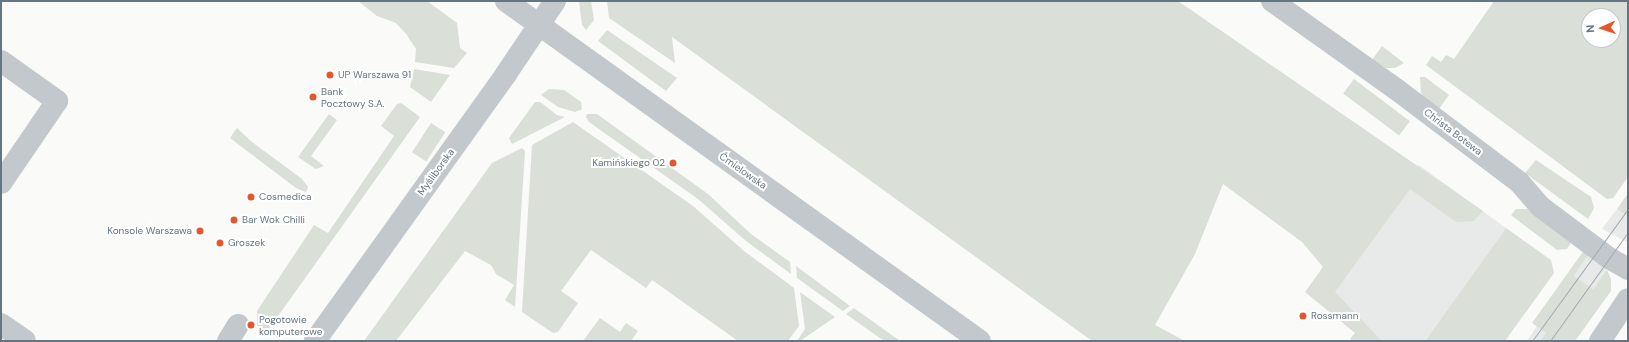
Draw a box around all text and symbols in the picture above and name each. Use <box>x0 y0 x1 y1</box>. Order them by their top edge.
north arrow <box>1581 8 1621 48</box>
text: N <box>1583 24 1597 33</box>
place label: UP Warszawa 91 <box>338 69 411 81</box>
marker: UP Warszawa 91 <box>325 70 335 80</box>
place label: Bank Pocztowy S.A. <box>321 85 385 108</box>
marker: Bank Pocztowy S.A. <box>308 92 318 102</box>
street label: Christa Botewa <box>1422 106 1484 158</box>
street label: Myśliborska <box>415 146 457 198</box>
street label: Ćmielowska <box>717 150 769 192</box>
place label: Kamińskiego 02 <box>592 157 665 169</box>
marker: Kamińskiego 02 <box>668 158 678 168</box>
place label: Cosmedica <box>259 191 312 203</box>
marker: Cosmedica <box>246 192 256 202</box>
place label: Bar Wok Chilli <box>242 214 305 226</box>
marker: Bar Wok Chilli <box>229 215 239 225</box>
place label: Konsole Warszawa <box>107 225 192 237</box>
marker: Konsole Warszawa <box>195 226 205 236</box>
place label: Groszek <box>228 237 265 249</box>
marker: Groszek <box>215 238 225 248</box>
place label: Rossmann <box>1311 310 1358 322</box>
marker: Rossmann <box>1298 311 1308 321</box>
place label: Pogotowie komputerowe <box>259 313 322 336</box>
marker: Pogotowie komputerowe <box>246 320 256 330</box>

